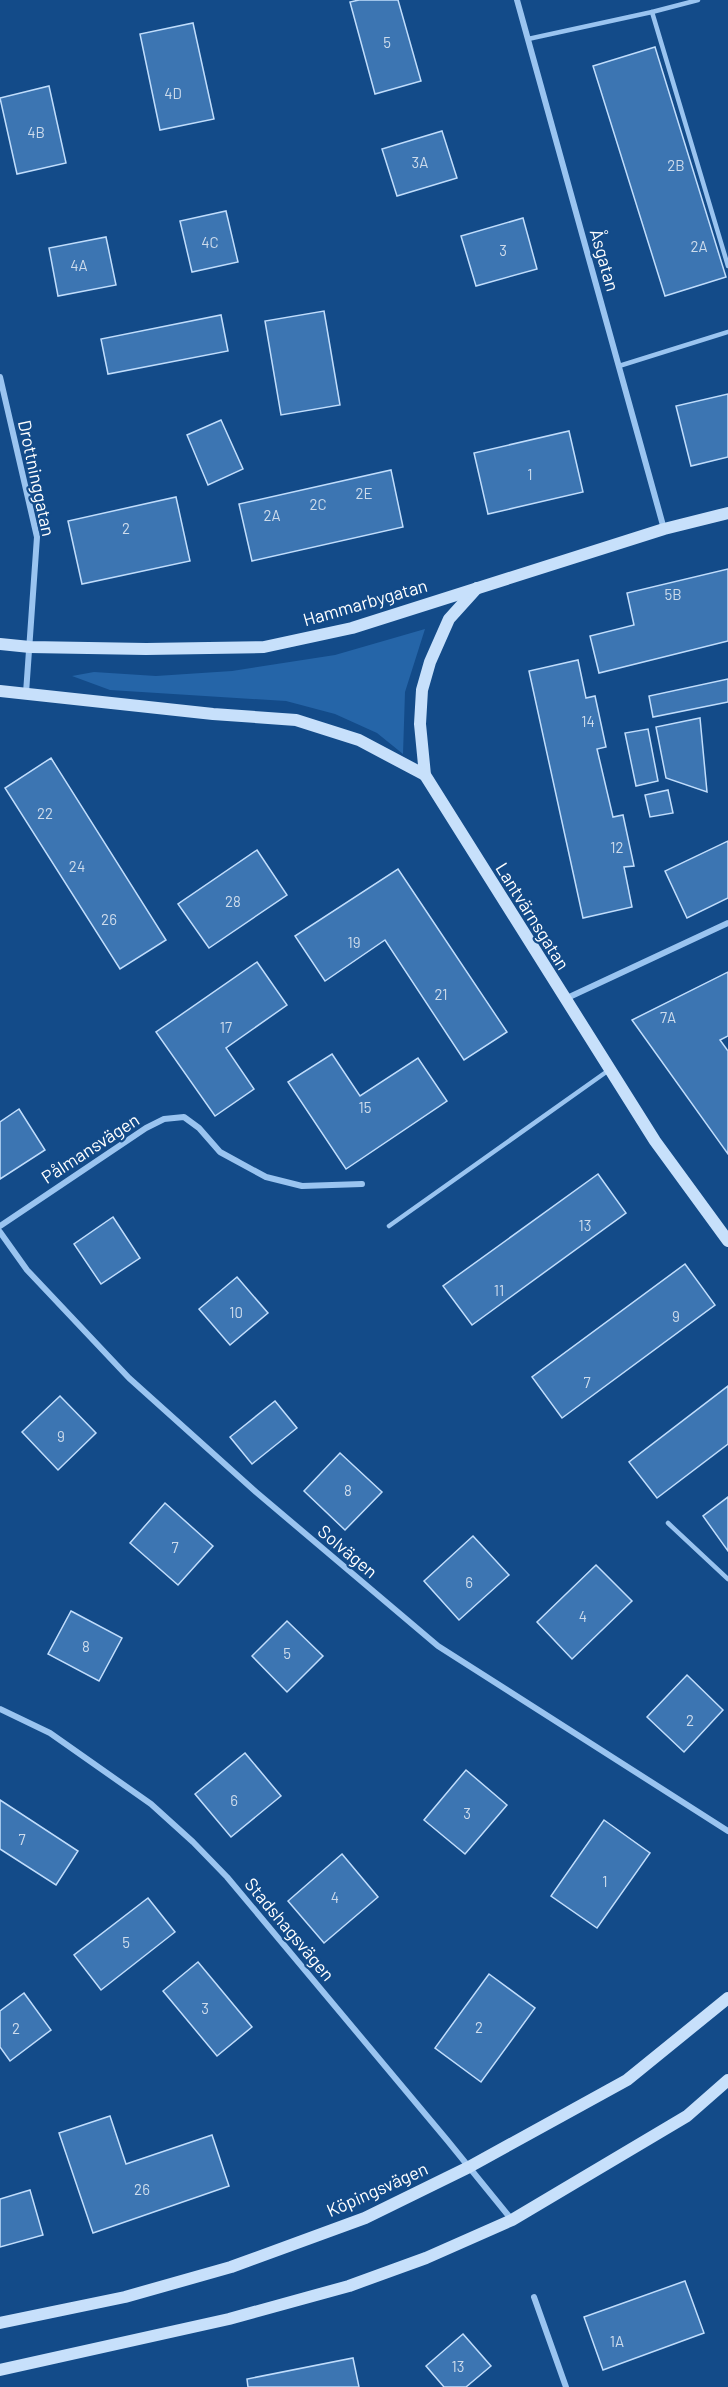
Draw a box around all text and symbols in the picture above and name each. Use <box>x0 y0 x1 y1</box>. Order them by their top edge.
house number: 5 <box>383 33 391 51</box>
house number: 4D <box>164 84 182 102</box>
house number: 4B <box>27 123 45 141</box>
house number: 3A <box>412 153 428 171</box>
house number: 2B <box>667 156 685 174</box>
street label: Åsgatan <box>586 226 624 294</box>
house number: 4C <box>201 233 219 251</box>
house number: 2A <box>690 237 708 255</box>
house number: 3 <box>499 241 507 259</box>
house number: 4A <box>70 256 88 274</box>
street label: Drottninggatan <box>14 418 60 538</box>
house number: 1 <box>527 465 533 483</box>
house number: 2E <box>355 484 373 502</box>
house number: 2C <box>309 495 327 513</box>
house number: 2A <box>263 506 281 524</box>
house number: 2 <box>122 519 130 537</box>
street label: Hammarbygatan <box>300 574 430 630</box>
house number: 5B <box>664 585 682 603</box>
house number: 14 <box>581 712 595 730</box>
house number: 22 <box>37 804 53 822</box>
house number: 12 <box>610 838 624 856</box>
house number: 24 <box>69 857 85 875</box>
street label: Lantvärnsgatan <box>491 858 575 974</box>
house number: 28 <box>225 892 241 910</box>
house number: 26 <box>101 910 117 928</box>
house number: 19 <box>347 933 361 951</box>
house number: 21 <box>434 985 448 1003</box>
house number: 7A <box>660 1008 676 1026</box>
house number: 17 <box>220 1018 232 1036</box>
house number: 15 <box>359 1098 371 1116</box>
street label: Pålmansvägen <box>37 1108 143 1188</box>
house number: 13 <box>579 1216 591 1234</box>
house number: 11 <box>494 1281 504 1299</box>
house number: 10 <box>229 1303 243 1321</box>
house number: 9 <box>672 1307 680 1325</box>
house number: 7 <box>583 1373 591 1391</box>
house number: 9 <box>57 1427 65 1445</box>
house number: 8 <box>344 1481 352 1499</box>
street label: Solvägen <box>314 1520 382 1582</box>
house number: 7 <box>171 1538 179 1556</box>
house number: 6 <box>465 1573 473 1591</box>
house number: 4 <box>579 1607 587 1625</box>
house number: 8 <box>82 1637 90 1655</box>
house number: 5 <box>283 1644 291 1662</box>
house number: 2 <box>686 1711 694 1729</box>
house number: 6 <box>230 1791 238 1809</box>
house number: 3 <box>463 1804 471 1822</box>
house number: 7 <box>18 1830 26 1848</box>
house number: 1 <box>602 1872 608 1890</box>
street label: Stadshagsvägen <box>241 1873 339 1985</box>
house number: 4 <box>331 1888 339 1906</box>
house number: 5 <box>122 1933 130 1951</box>
house number: 3 <box>201 1999 209 2017</box>
house number: 2 <box>475 2018 483 2036</box>
house number: 2 <box>12 2019 20 2037</box>
street label: Köpingsvägen <box>323 2157 431 2221</box>
house number: 26 <box>134 2180 150 2198</box>
house number: 1A <box>610 2332 624 2350</box>
house number: 13 <box>452 2357 464 2375</box>

